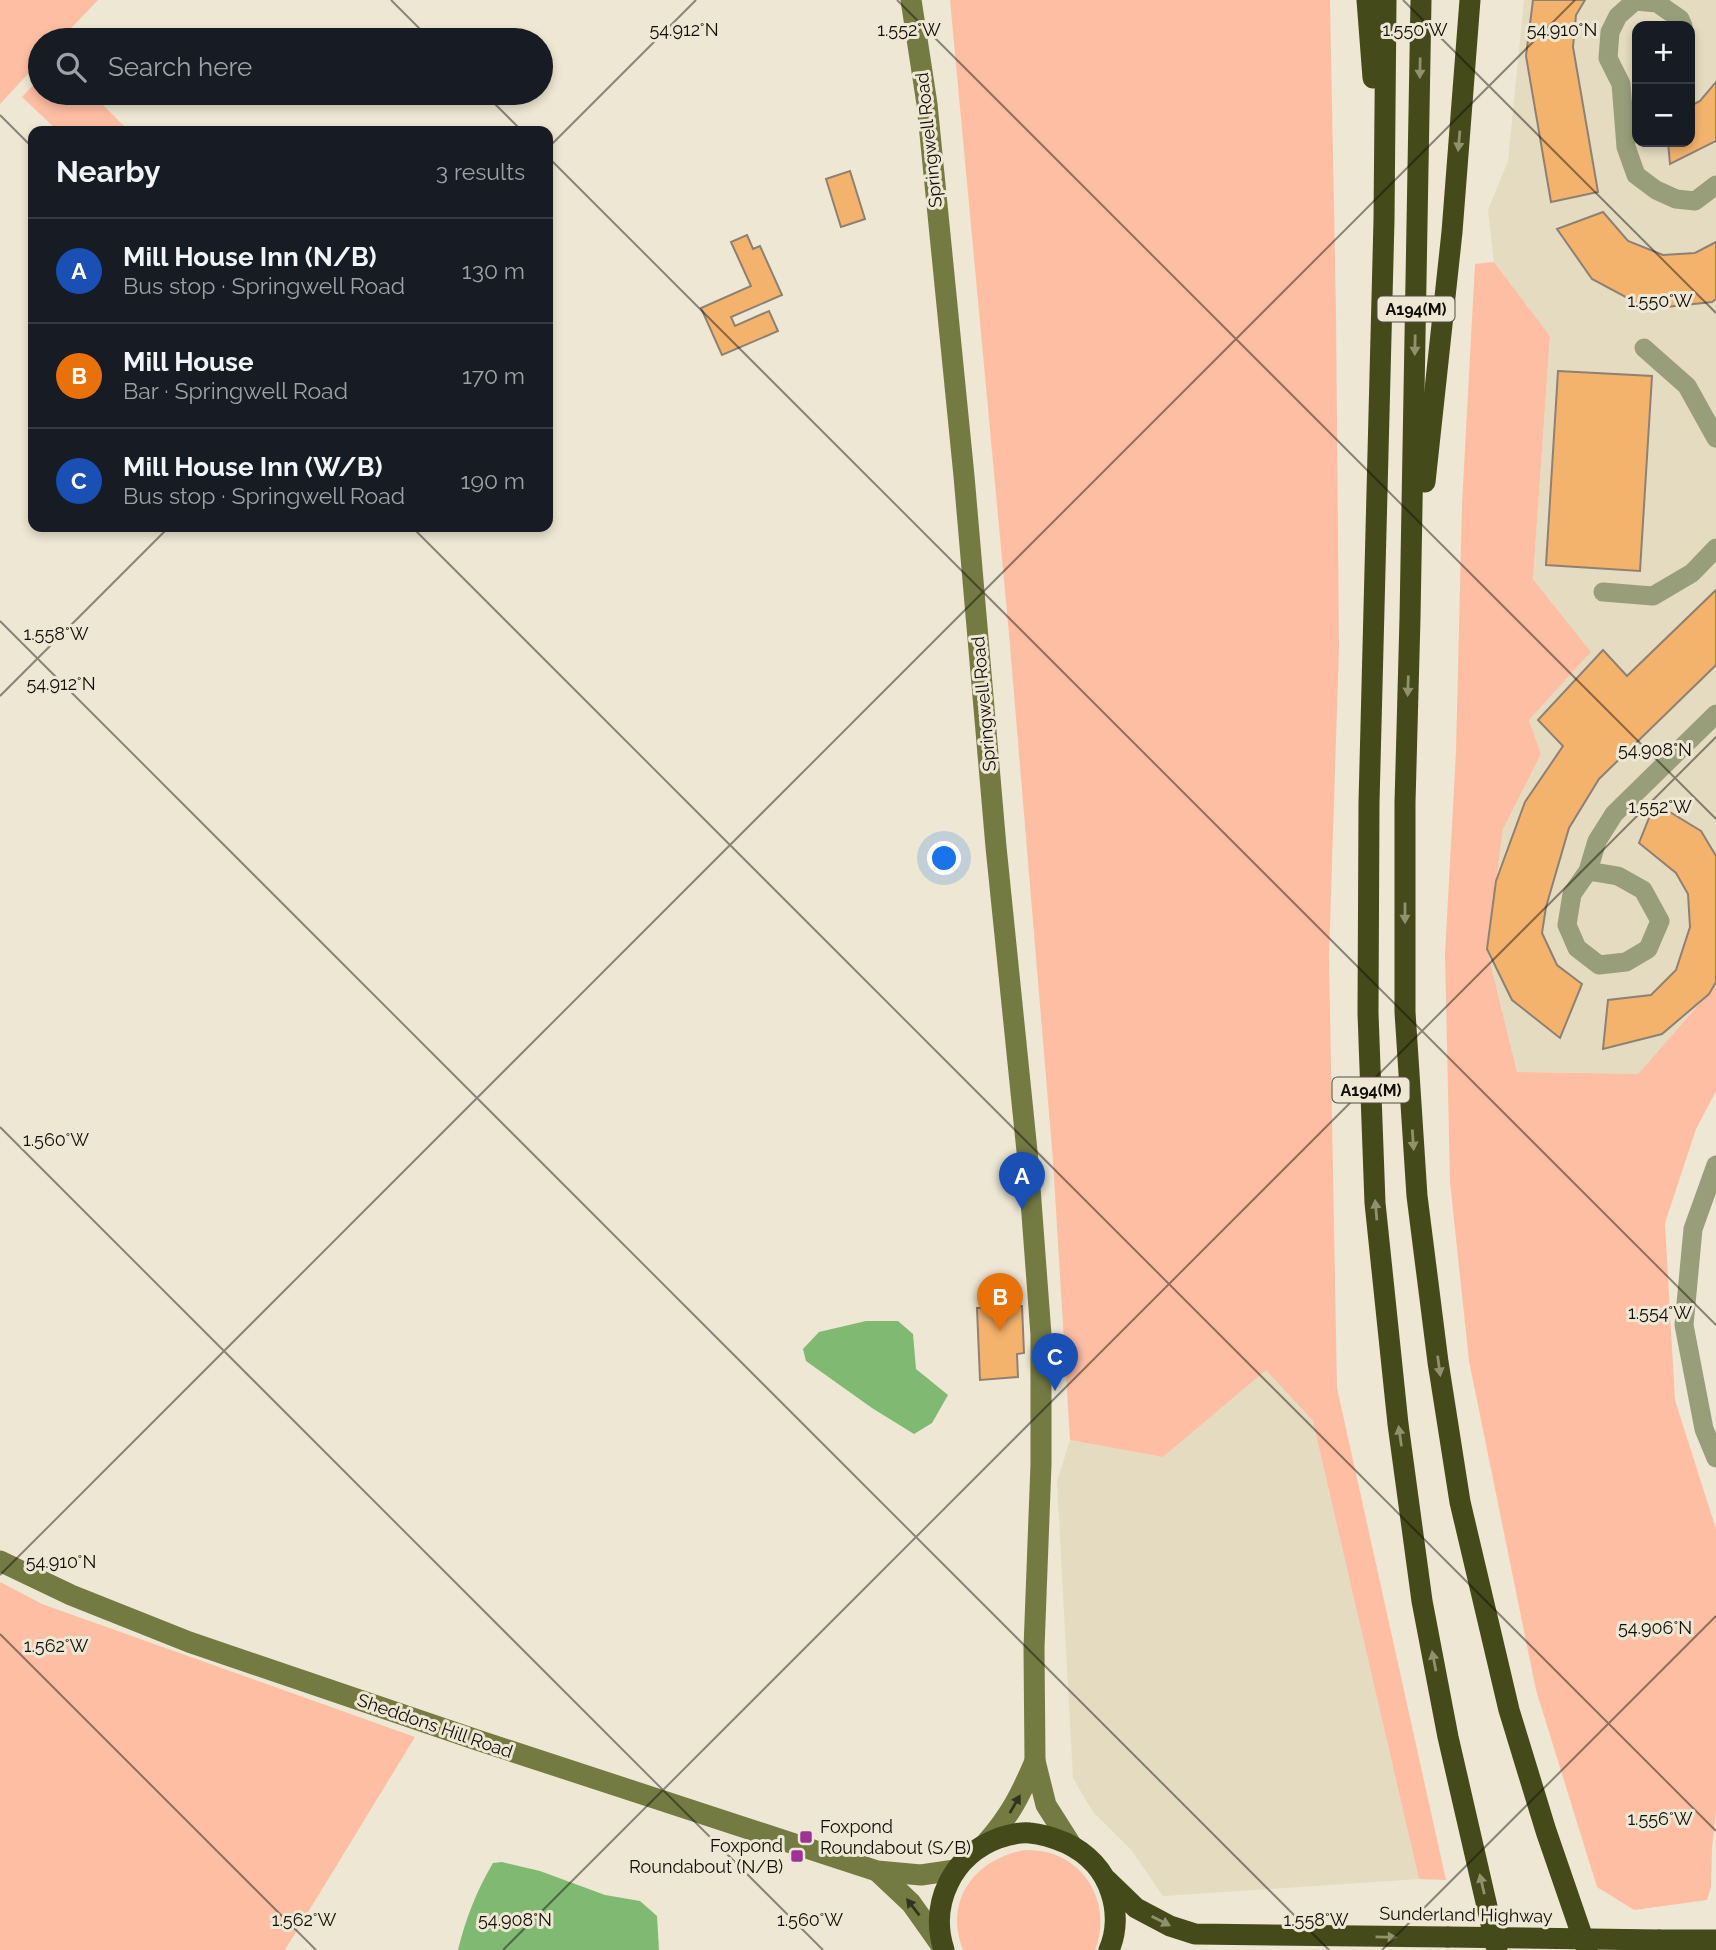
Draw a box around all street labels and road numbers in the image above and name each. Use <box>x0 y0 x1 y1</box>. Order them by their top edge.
street label: Springwell Road <box>911 71 946 209</box>
road number: A194(M) <box>1378 296 1454 322</box>
street label: Springwell Road <box>967 635 1000 773</box>
road number: A194(M) <box>1332 1078 1410 1102</box>
street label: Sheddons Hill Road <box>355 1689 516 1762</box>
street label: Sunderland Highway <box>1379 1902 1553 1927</box>

